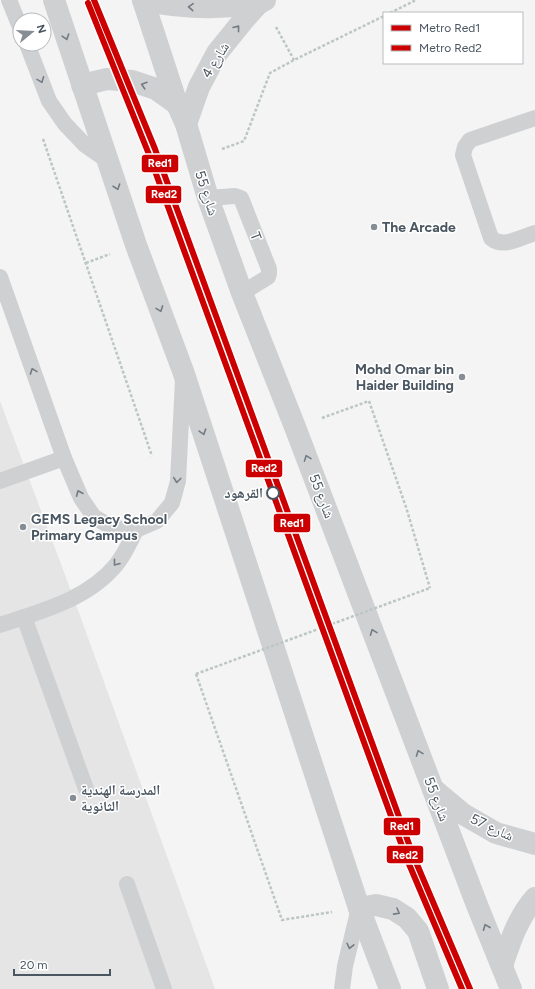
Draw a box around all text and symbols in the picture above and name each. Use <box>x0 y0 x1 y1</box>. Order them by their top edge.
one-way arrow <box>188 3 194 12</box>
north arrow <box>12 12 52 52</box>
legend <box>383 12 523 64</box>
text: Metro Red1 <box>419 21 480 35</box>
text: N <box>34 23 49 35</box>
one-way arrow <box>232 26 239 33</box>
one-way arrow <box>61 33 70 40</box>
street label: شارع 4 <box>198 39 234 82</box>
text: Metro Red2 <box>419 41 482 55</box>
one-way arrow <box>37 77 45 84</box>
one-way arrow <box>140 81 147 90</box>
line badge: Red1 <box>141 154 179 173</box>
text: Red1 <box>148 157 172 170</box>
street label: شارع 55 <box>190 169 222 218</box>
one-way arrow <box>112 183 121 190</box>
line badge: Red2 <box>145 185 182 204</box>
text: Red2 <box>151 188 177 201</box>
place label: The Arcade <box>382 219 456 236</box>
marker: The Arcade <box>369 222 379 232</box>
street label: T <box>246 230 265 243</box>
one-way arrow <box>156 306 164 313</box>
place label: Mohd Omar bin Haider Building <box>355 361 454 394</box>
one-way arrow <box>30 368 38 375</box>
marker: Mohd Omar bin Haider Building <box>457 372 467 382</box>
one-way arrow <box>198 428 207 435</box>
one-way arrow <box>304 454 312 461</box>
line badge: Red2 <box>245 459 283 478</box>
text: Red2 <box>251 462 277 475</box>
street label: شارع 55 <box>304 472 338 521</box>
one-way arrow <box>173 476 182 483</box>
place label: القرهود <box>225 485 263 502</box>
marker: القرهود <box>266 486 280 500</box>
one-way arrow <box>75 489 83 496</box>
place label: GEMS Legacy School Primary Campus <box>31 511 167 544</box>
line badge: Red1 <box>273 513 311 533</box>
text: Red1 <box>280 517 304 530</box>
marker: GEMS Legacy School Primary Campus <box>18 522 28 532</box>
one-way arrow <box>114 559 121 566</box>
one-way arrow <box>370 628 378 635</box>
one-way arrow <box>416 750 424 757</box>
street label: شارع 55 <box>419 775 453 824</box>
place label: المدرسة الهندية الثانوية <box>81 782 160 815</box>
marker: المدرسة الهندية الثانوية <box>68 793 78 803</box>
street label: شارع 57 <box>467 810 516 846</box>
line badge: Red1 <box>383 817 421 836</box>
text: Red1 <box>390 820 414 833</box>
line badge: Red2 <box>386 845 424 864</box>
text: Red2 <box>392 849 418 862</box>
one-way arrow <box>393 907 400 914</box>
one-way arrow <box>483 923 491 930</box>
one-way arrow <box>347 943 355 949</box>
scale bar <box>14 951 110 977</box>
text: 20 m <box>20 958 48 972</box>

